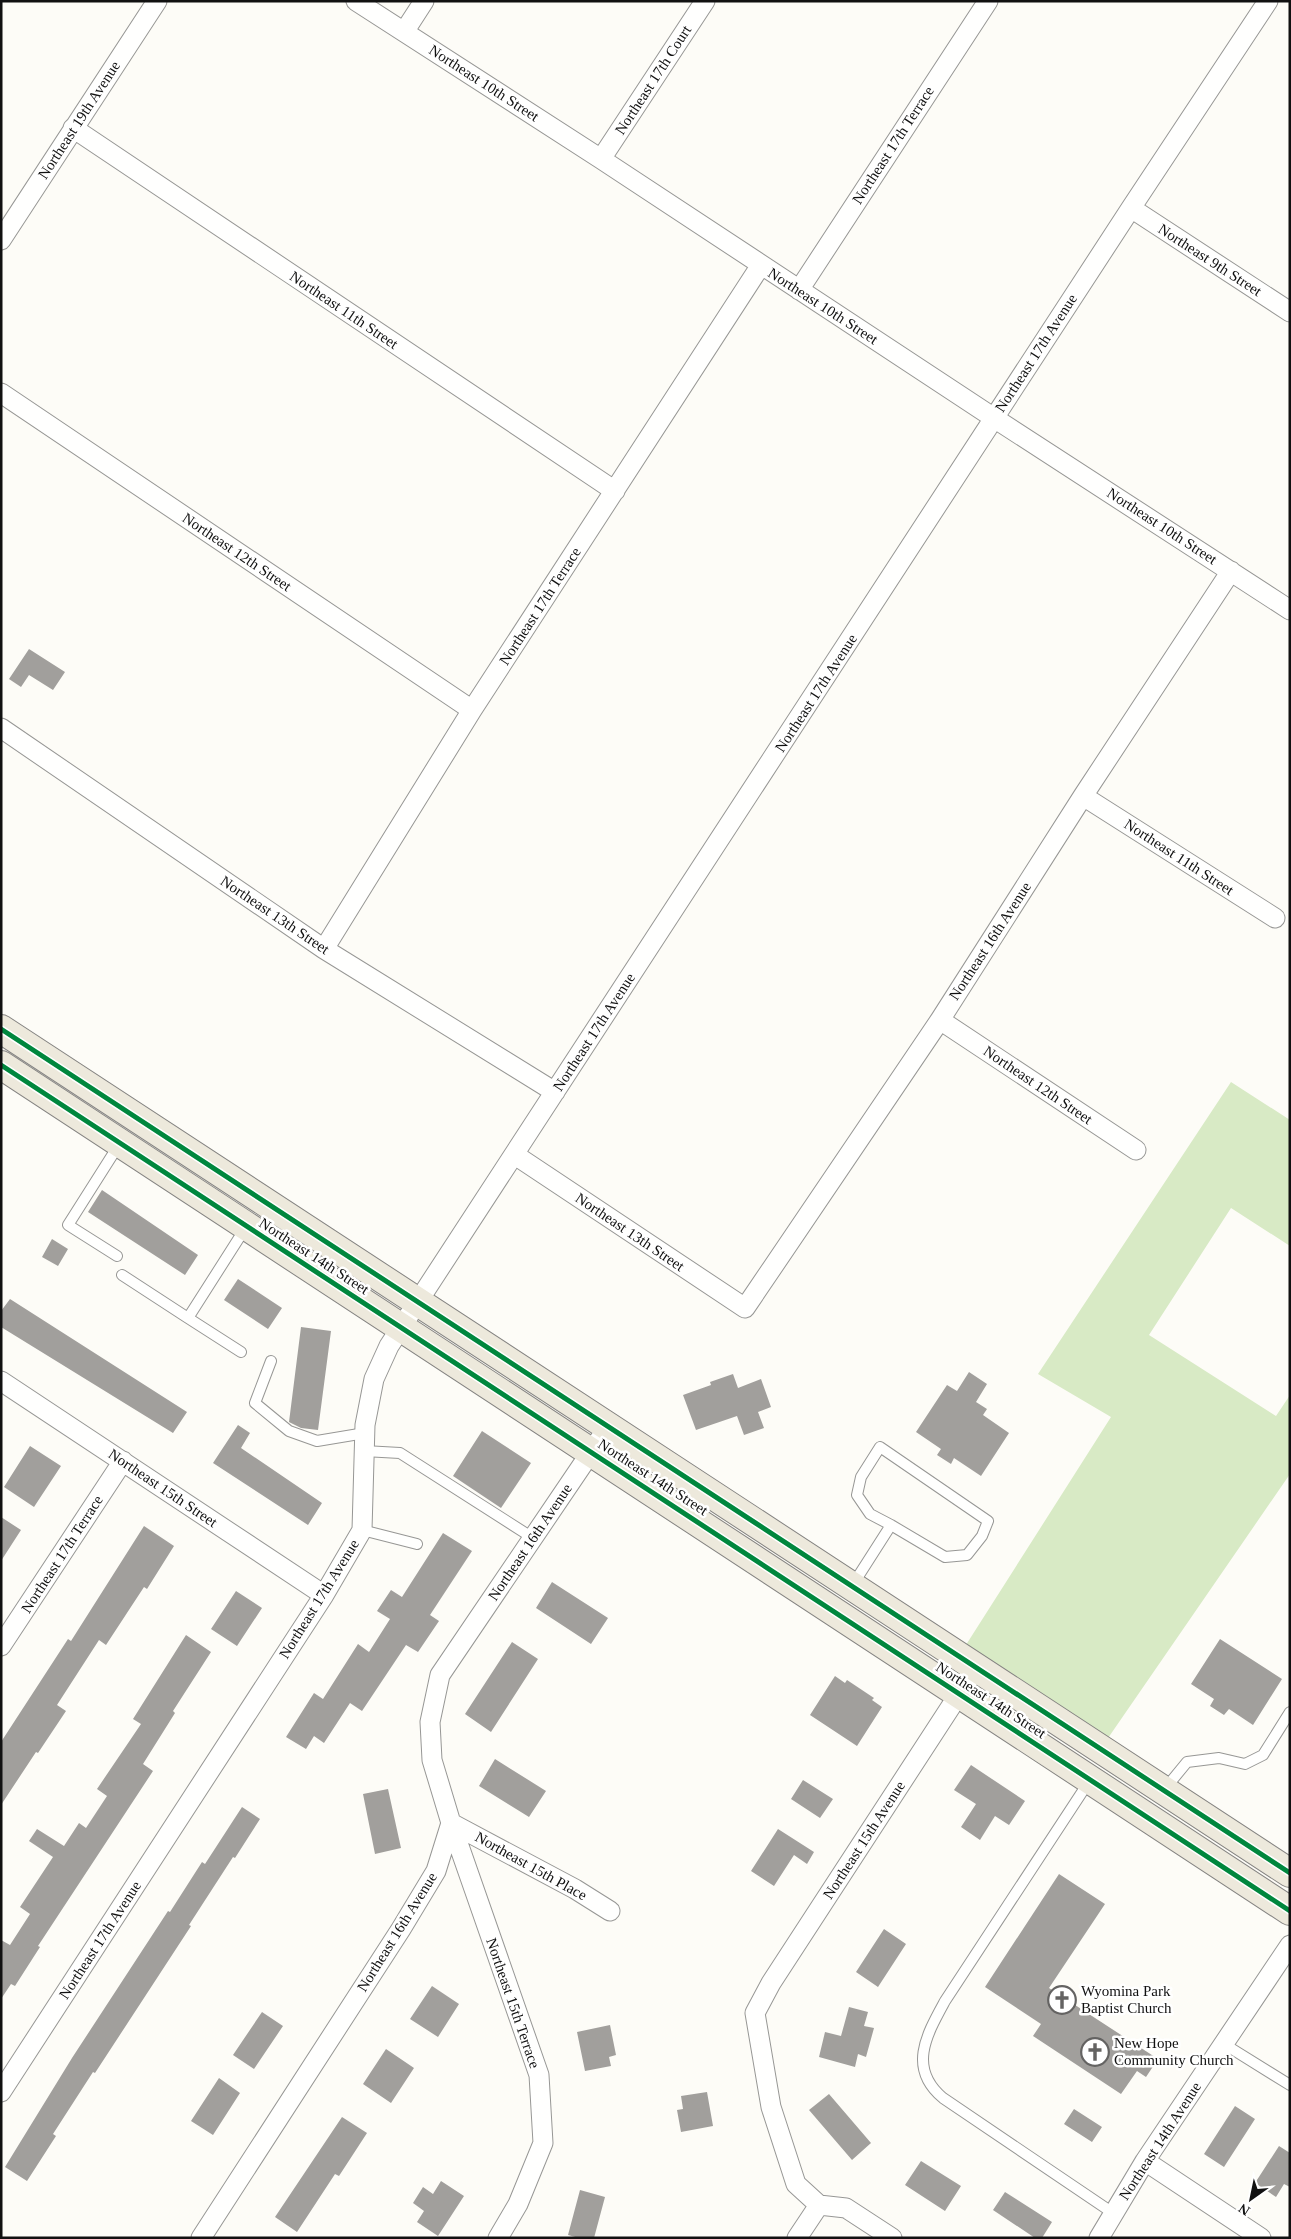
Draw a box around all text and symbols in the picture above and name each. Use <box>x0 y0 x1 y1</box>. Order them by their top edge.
street label: Northeast 17th Court <box>612 22 695 137</box>
street label: Northeast 10th Street <box>426 42 543 125</box>
street label: Northeast 19th Avenue <box>35 58 123 182</box>
street label: Northeast 17th Terrace <box>849 83 937 207</box>
street label: Northeast 9th Street <box>1155 221 1265 300</box>
street label: Northeast 10th Street <box>765 265 882 348</box>
street label: Northeast 11th Street <box>287 268 402 353</box>
street label: Northeast 17th Avenue <box>992 291 1080 415</box>
street label: Northeast 10th Street <box>1104 485 1221 568</box>
street label: Northeast 12th Street <box>180 510 295 595</box>
street label: Northeast 17th Terrace <box>496 544 584 668</box>
street label: Northeast 17th Avenue <box>772 631 860 755</box>
street label: Northeast 11th Street <box>1121 816 1237 899</box>
street label: Northeast 13th Street <box>218 873 333 958</box>
street label: Northeast 16th Avenue <box>946 879 1034 1003</box>
street label: Northeast 17th Avenue <box>550 970 638 1094</box>
street label: Northeast 12th Street <box>981 1043 1096 1128</box>
street label: Northeast 13th Street <box>573 1190 688 1275</box>
street label: Northeast 14th Street <box>256 1215 373 1298</box>
street label: Northeast 14th Street <box>595 1436 712 1519</box>
street label: Northeast 15th Street <box>106 1446 221 1531</box>
street label: Northeast 16th Avenue <box>485 1480 575 1603</box>
street label: Northeast 17th Terrace <box>18 1492 106 1616</box>
street label: Northeast 17th Avenue <box>276 1536 362 1661</box>
street label: Northeast 14th Street <box>933 1659 1050 1742</box>
street label: Northeast 15th Avenue <box>820 1778 908 1902</box>
street label: Northeast 15th Place <box>472 1829 590 1903</box>
street label: Northeast 16th Avenue <box>354 1869 440 1994</box>
street label: Northeast 17th Avenue <box>56 1878 144 2002</box>
street label: Northeast 15th Terrace <box>483 1936 543 2071</box>
place label: Wyomina Park Baptist Church <box>1081 1983 1172 2016</box>
church icon: Wyomina Park Baptist Church <box>1047 1985 1077 2015</box>
place label: New Hope Community Church <box>1114 2035 1234 2068</box>
church icon: New Hope Community Church <box>1080 2037 1110 2067</box>
street label: Northeast 14th Avenue <box>1116 2079 1204 2203</box>
north arrow <box>1226 2174 1276 2224</box>
text: N <box>1236 2200 1253 2219</box>

